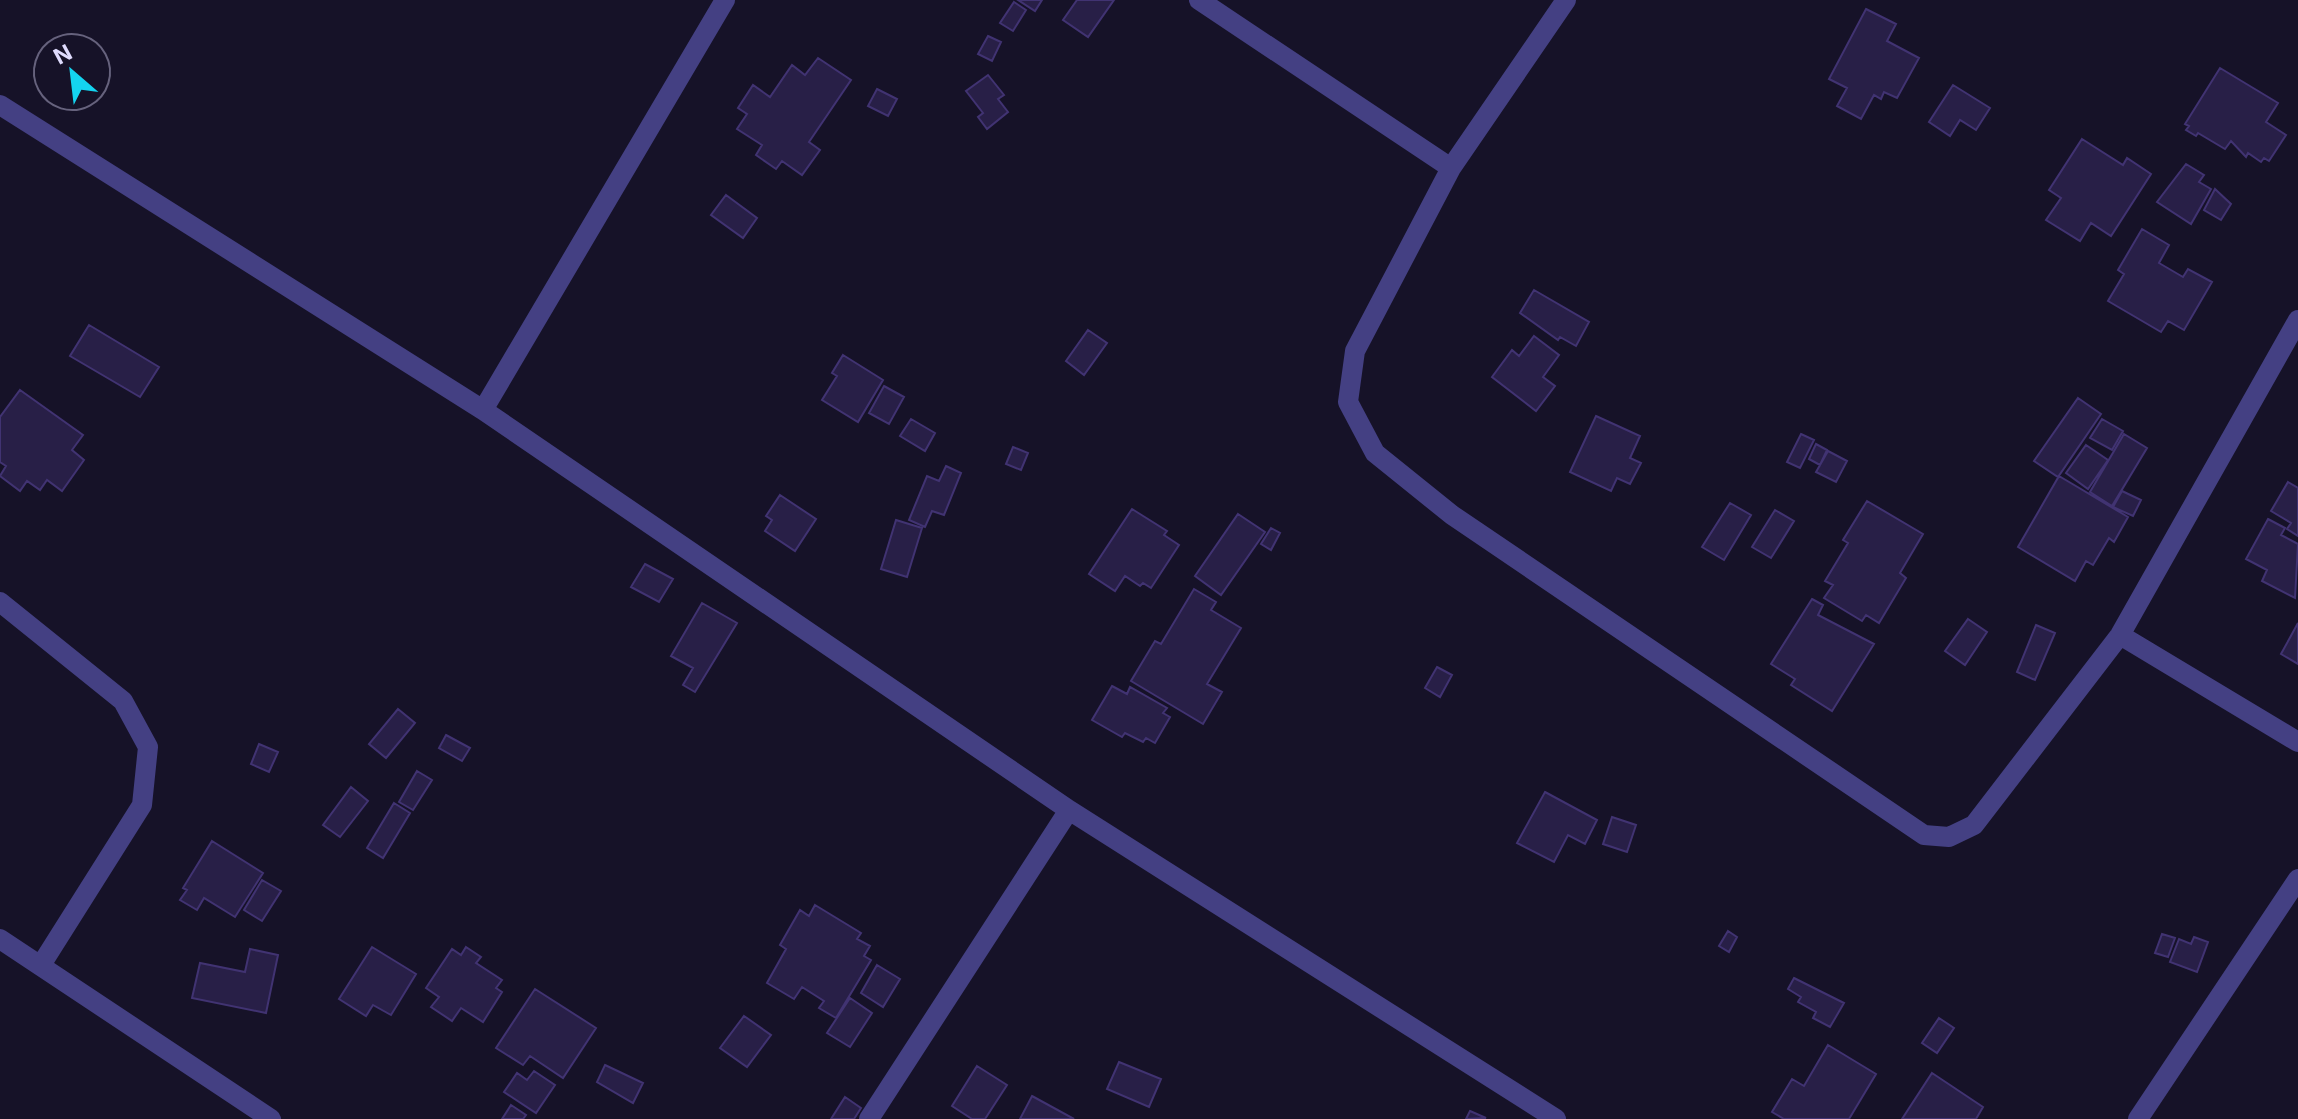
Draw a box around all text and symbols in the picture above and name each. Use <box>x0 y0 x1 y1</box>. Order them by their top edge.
north arrow <box>32 32 112 112</box>
text: N <box>49 39 76 70</box>

